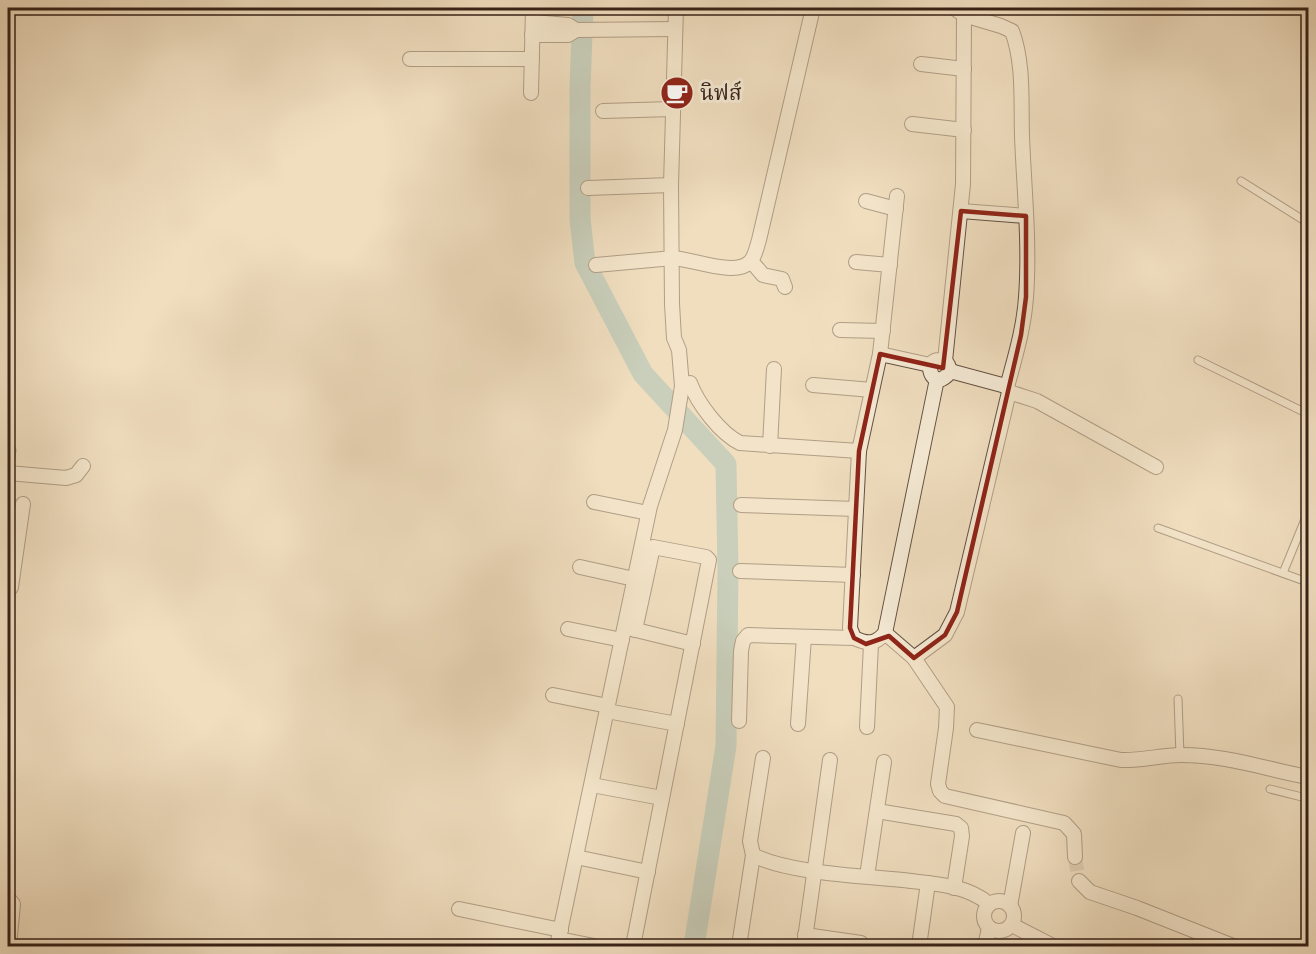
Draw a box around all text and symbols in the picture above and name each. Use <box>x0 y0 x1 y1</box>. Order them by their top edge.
cafe icon: นิฟส์ <box>659 75 695 111</box>
place label: นิฟส์ <box>700 79 742 108</box>

